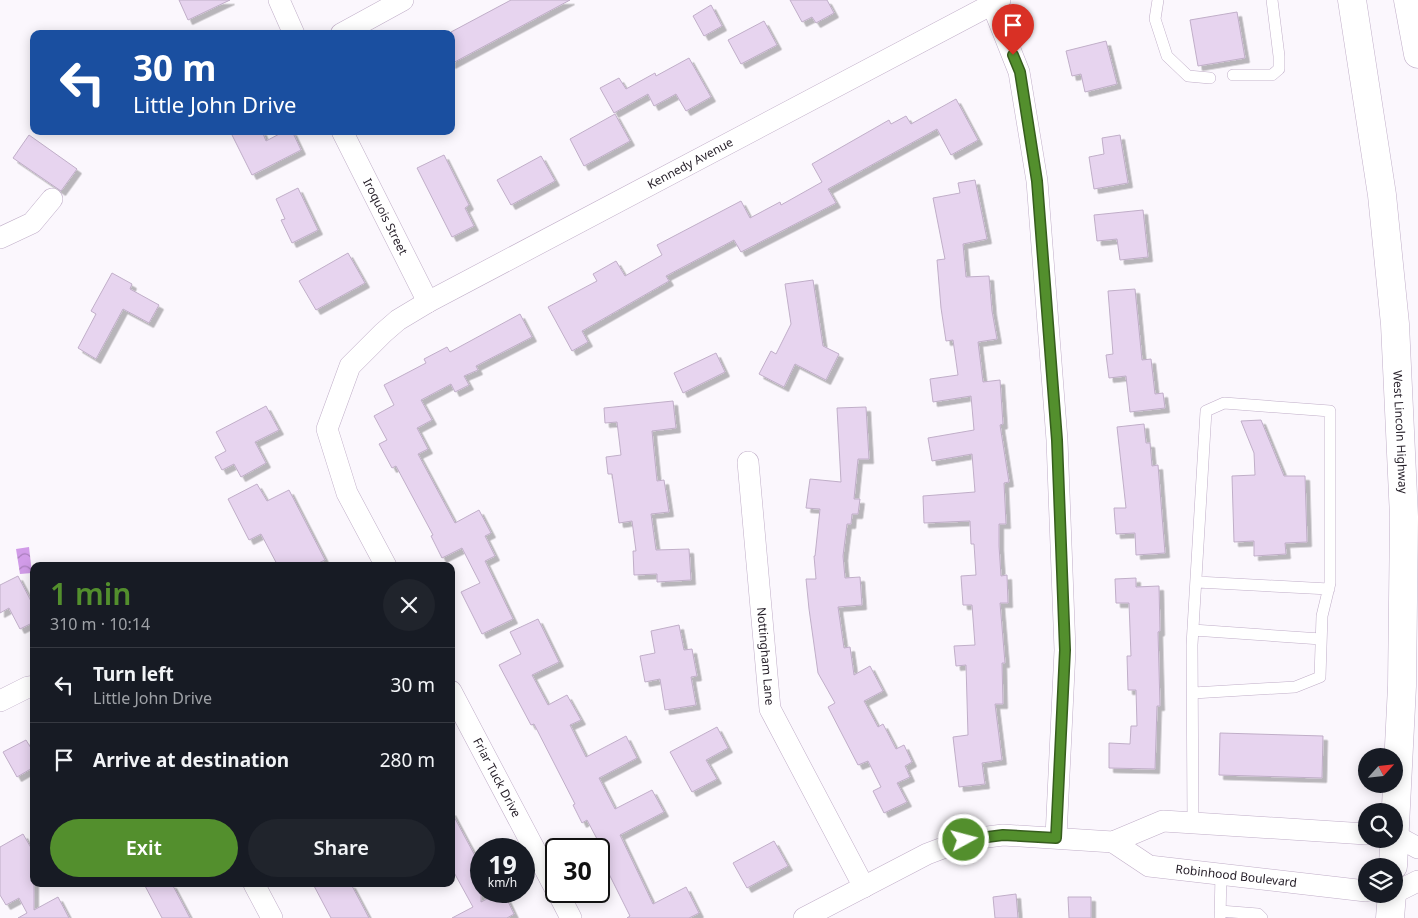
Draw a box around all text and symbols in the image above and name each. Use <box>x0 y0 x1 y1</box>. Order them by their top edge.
pin <box>992 4 1034 55</box>
icon: arrive <box>999 11 1027 39</box>
text: 30 m <box>133 44 216 91</box>
icon: left <box>50 50 115 115</box>
text: Little John Drive <box>133 89 297 119</box>
street label: Kennedy Avenue <box>644 133 736 193</box>
street label: Iroquois Street <box>359 175 412 258</box>
street label: West Lincoln Highway <box>1389 370 1412 495</box>
text: 1 min <box>50 573 131 614</box>
button: close <box>383 579 435 631</box>
street label: Nottingham Lane <box>753 606 779 706</box>
text: 310 m · 10:14 <box>50 613 150 635</box>
text: Turn left <box>93 661 174 687</box>
icon: left <box>50 671 78 699</box>
text: 30 m <box>391 672 435 698</box>
text: Little John Drive <box>93 687 212 709</box>
street label: Friar Tuck Drive <box>469 735 525 820</box>
icon: arrive <box>50 746 78 774</box>
text: Arrive at destination <box>93 747 289 773</box>
text: 280 m <box>380 747 435 773</box>
north arrow <box>1358 748 1402 792</box>
map controls <box>1358 748 1403 903</box>
button: search <box>1358 803 1403 848</box>
position arrow <box>937 813 989 865</box>
button: Exit <box>50 819 238 877</box>
button: Share <box>248 819 435 877</box>
speed limit sign: 30 <box>545 838 610 903</box>
text: 19 <box>488 847 517 881</box>
button: layers <box>1358 858 1403 903</box>
street label: Robinhood Boulevard <box>1175 860 1298 891</box>
text: km/h <box>488 874 517 891</box>

